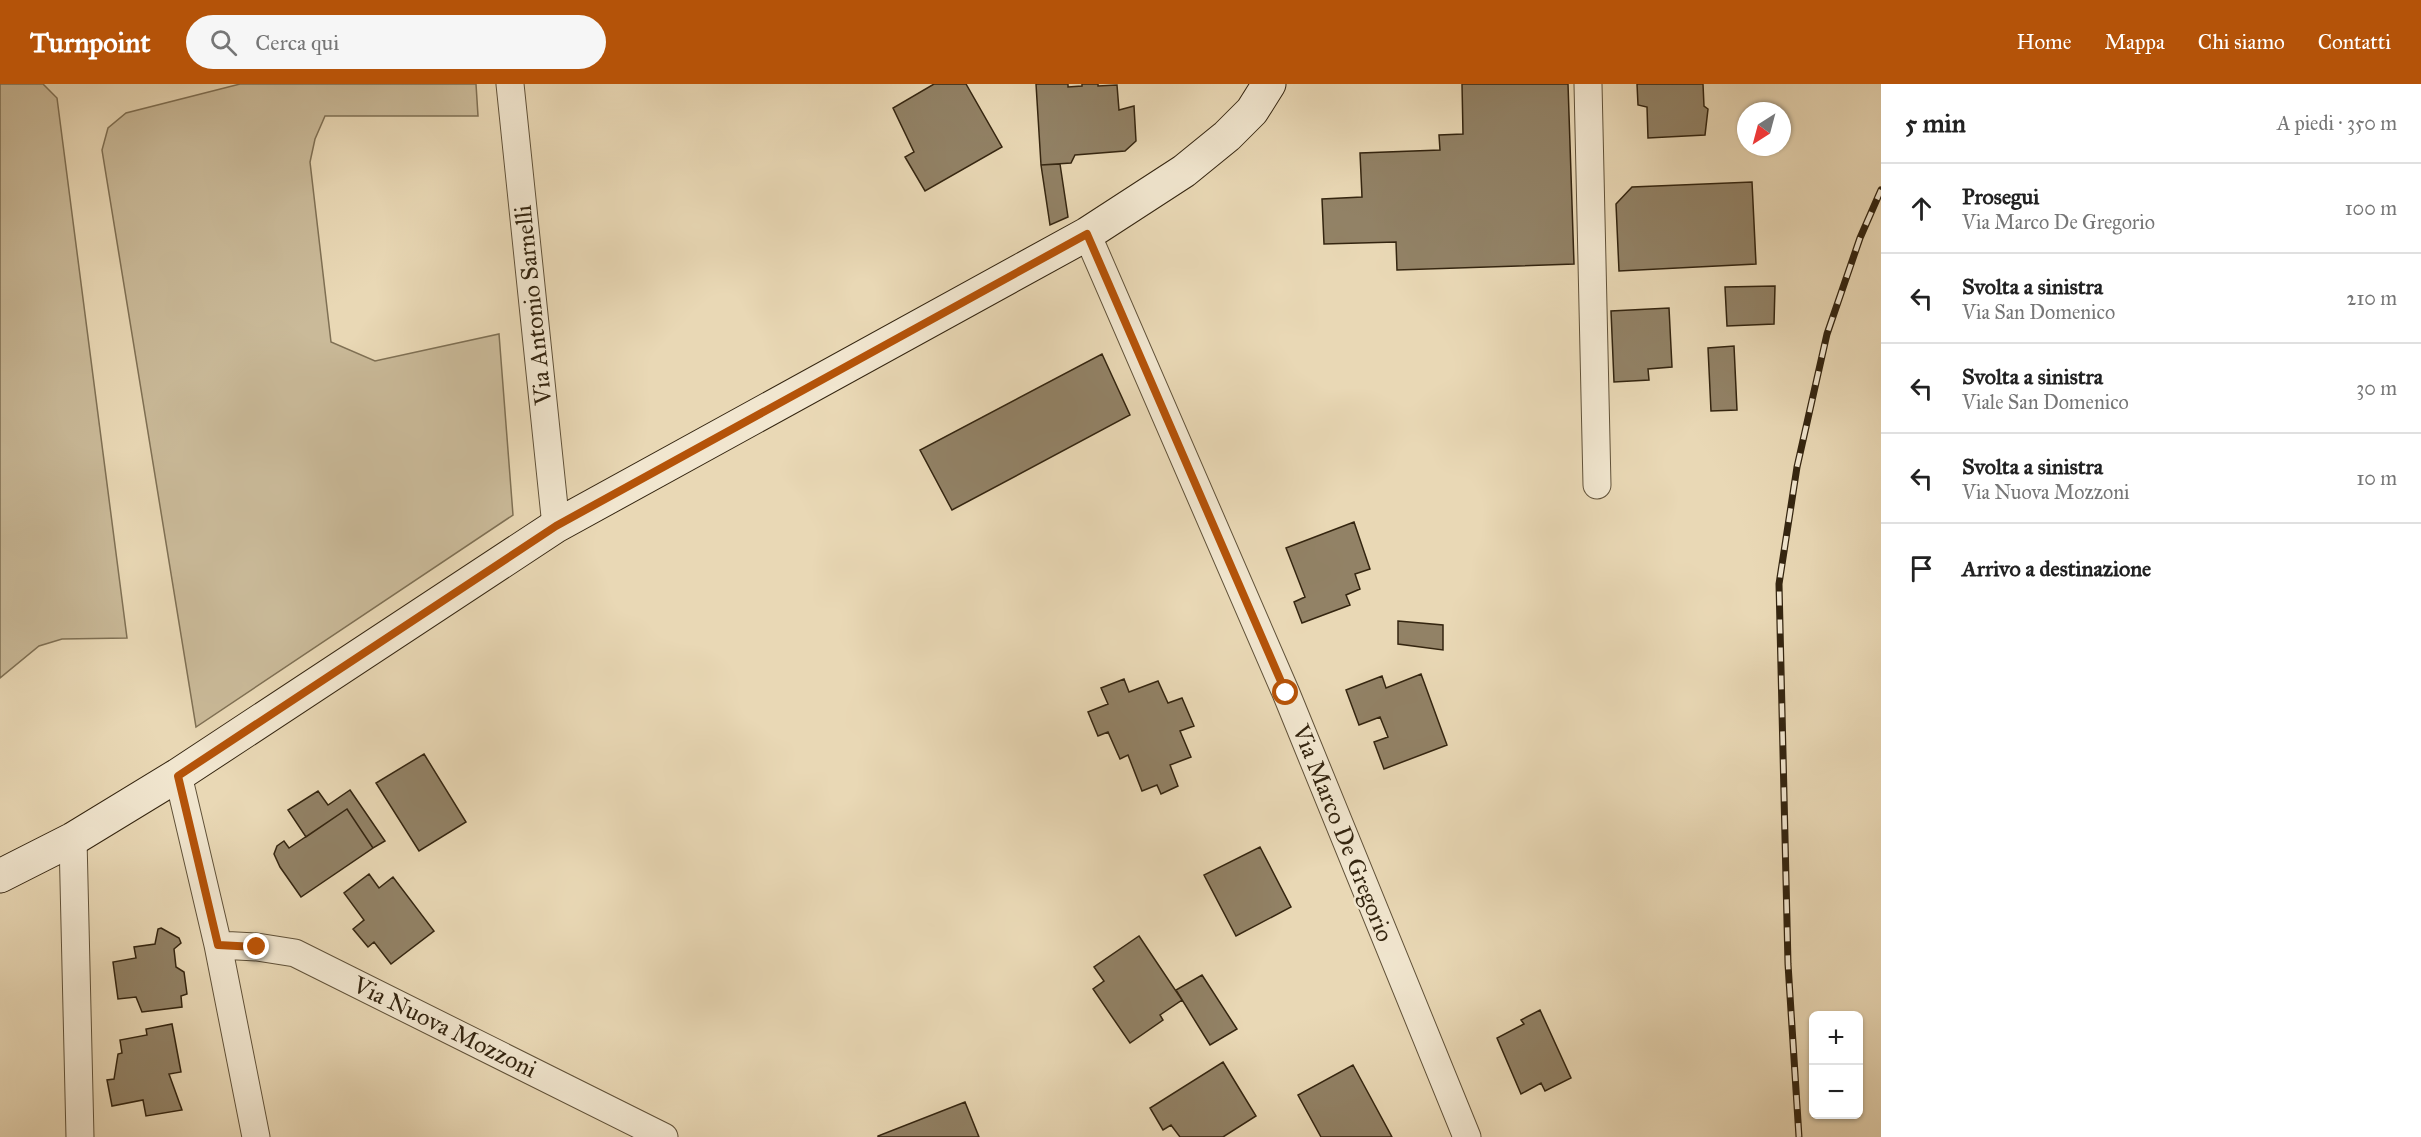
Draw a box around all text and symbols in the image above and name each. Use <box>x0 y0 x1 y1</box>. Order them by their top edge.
search box <box>186 15 606 69</box>
text: Turnpoint <box>30 25 150 60</box>
icon: search <box>207 26 240 59</box>
text: Cerca qui <box>255 29 339 56</box>
text: Home <box>2017 29 2071 55</box>
text: Mappa <box>2104 29 2165 55</box>
text: Chi siamo <box>2198 29 2285 55</box>
text: Contatti <box>2318 29 2391 55</box>
north arrow <box>1737 102 1791 156</box>
text: 5 min <box>1905 107 1966 139</box>
text: A piedi · 350 m <box>2277 111 2397 135</box>
text: Prosegui <box>1962 183 2039 210</box>
icon: ahead <box>1905 192 1938 225</box>
text: 100 m <box>2345 196 2397 220</box>
street label: Via Antonio Sarnelli <box>508 203 559 407</box>
text: Via Marco De Gregorio <box>1962 210 2155 234</box>
text: Svolta a sinistra <box>1962 273 2103 300</box>
icon: left <box>1905 282 1938 315</box>
text: 210 m <box>2347 286 2397 310</box>
text: Via San Domenico <box>1962 300 2115 324</box>
text: Svolta a sinistra <box>1962 363 2103 390</box>
icon: left <box>1905 372 1938 405</box>
text: 30 m <box>2356 376 2397 400</box>
text: Viale San Domenico <box>1962 390 2129 414</box>
text: Svolta a sinistra <box>1962 453 2103 480</box>
icon: left <box>1905 462 1938 495</box>
text: 10 m <box>2356 466 2397 490</box>
text: Via Nuova Mozzoni <box>1962 480 2129 504</box>
icon: arrive <box>1905 552 1938 585</box>
text: Arrivo a destinazione <box>1962 555 2151 582</box>
route start <box>1272 679 1298 705</box>
street label: Via Marco De Gregorio <box>1285 719 1400 946</box>
route end <box>243 933 269 959</box>
street label: Via Nuova Mozzoni <box>347 969 542 1085</box>
map controls <box>1809 1011 1863 1119</box>
button: + <box>1809 1011 1863 1065</box>
button: − <box>1809 1065 1863 1119</box>

